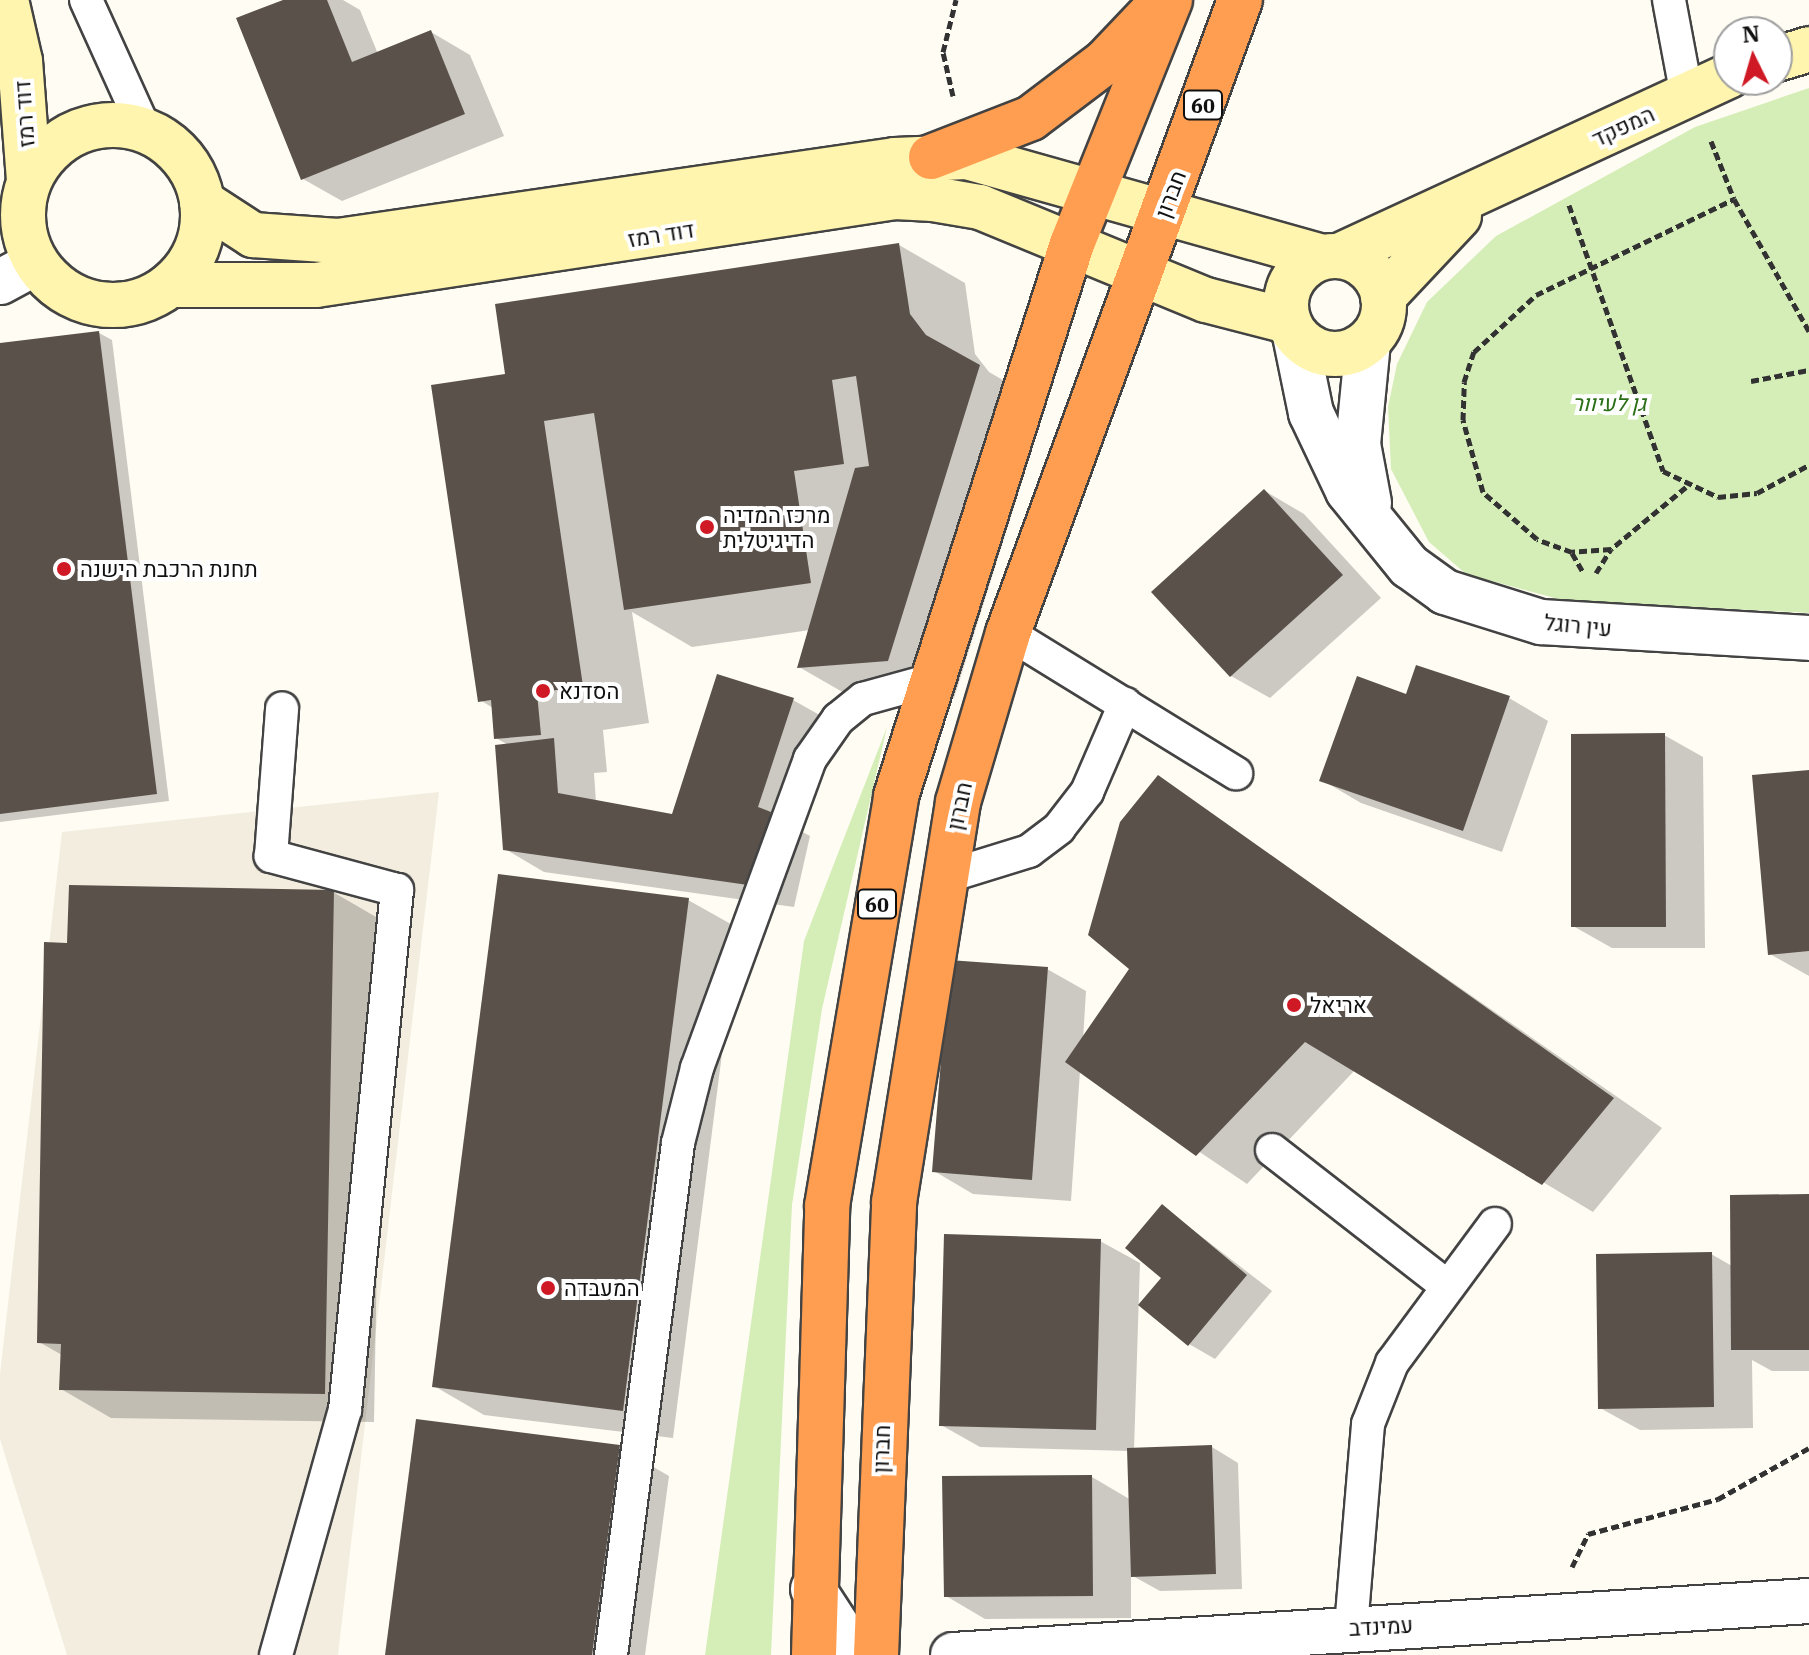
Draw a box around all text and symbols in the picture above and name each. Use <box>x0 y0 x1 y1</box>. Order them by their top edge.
north arrow <box>1713 16 1793 96</box>
text: N <box>1741 18 1761 49</box>
street label: דוד רמז <box>8 80 40 148</box>
road number: 60 <box>1183 89 1223 121</box>
street label: המפקד <box>1588 100 1658 152</box>
street label: חברון <box>1149 167 1191 221</box>
street label: דוד רמז <box>626 216 696 252</box>
park label: גן לעיוור <box>1572 390 1646 416</box>
place label: מרכז המדיה הדיגיטלית <box>723 501 830 552</box>
marker: מרכז המדיה הדיגיטלית <box>698 518 716 536</box>
place label: תחנת הרכבת הישנה <box>80 556 258 582</box>
marker: תחנת הרכבת הישנה <box>55 560 73 578</box>
street label: עין רוגל <box>1543 608 1613 642</box>
place label: הסדנא <box>559 678 620 704</box>
marker: הסדנא <box>534 682 552 700</box>
street label: חברון <box>941 780 977 832</box>
road number: 60 <box>857 888 897 920</box>
place label: אריאל <box>1310 992 1367 1018</box>
marker: אריאל <box>1285 996 1303 1014</box>
place label: המעבדה <box>564 1275 640 1301</box>
marker: המעבדה <box>539 1279 557 1297</box>
street label: חברון <box>867 1424 895 1474</box>
street label: עמינדב <box>1348 1611 1414 1641</box>

